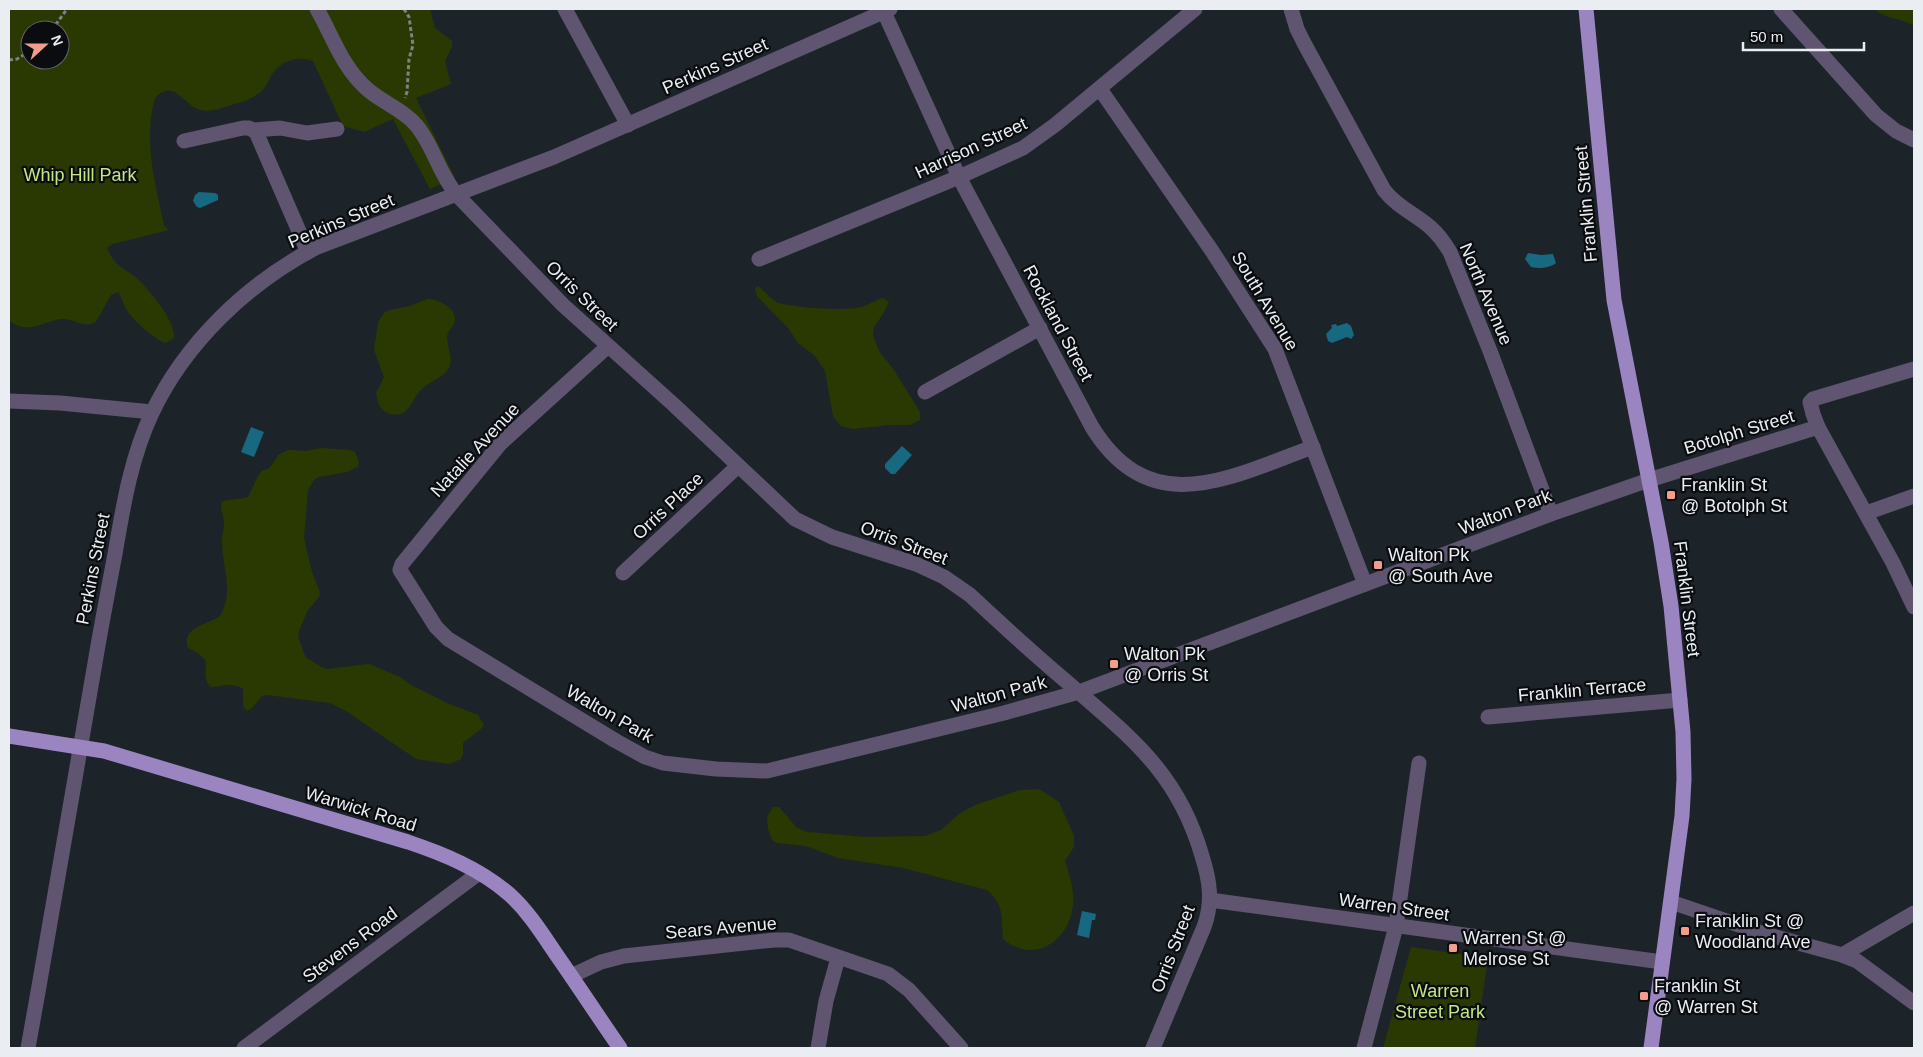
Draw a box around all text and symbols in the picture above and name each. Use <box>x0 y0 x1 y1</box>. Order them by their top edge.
north arrow <box>20 20 70 70</box>
scale bar <box>1743 20 1864 52</box>
text: 50 m <box>1750 28 1783 45</box>
text: N <box>48 33 66 48</box>
street label: Perkins Street <box>659 34 771 98</box>
street label: Harrison Street <box>912 113 1030 183</box>
street label: Franklin Street <box>1571 145 1601 263</box>
park label: Whip Hill Park <box>23 165 138 185</box>
street label: Perkins Street <box>285 190 397 252</box>
street label: North Avenue <box>1456 240 1516 348</box>
street label: South Avenue <box>1228 248 1302 354</box>
street label: Orris Street <box>542 257 622 335</box>
street label: Rockland Street <box>1019 262 1097 384</box>
street label: Natalie Avenue <box>427 399 523 501</box>
street label: Botolph Street <box>1682 406 1796 458</box>
street label: Orris Place <box>629 468 707 544</box>
place label: Franklin St @ Botolph St <box>1681 475 1787 516</box>
street label: Walton Park <box>1456 485 1555 539</box>
marker: Franklin St @ Botolph St <box>1665 489 1677 501</box>
street label: Perkins Street <box>72 512 114 626</box>
street label: Orris Street <box>857 517 951 569</box>
street label: Franklin Street <box>1670 540 1704 658</box>
place label: Walton Pk @ South Ave <box>1388 545 1493 586</box>
marker: Walton Pk @ South Ave <box>1372 559 1384 571</box>
place label: Walton Pk @ Orris St <box>1124 644 1208 685</box>
marker: Walton Pk @ Orris St <box>1108 658 1120 670</box>
street label: Walton Park <box>949 671 1050 716</box>
street label: Franklin Terrace <box>1517 674 1647 706</box>
street label: Walton Park <box>563 681 658 747</box>
street label: Warwick Road <box>303 783 419 835</box>
street label: Warren Street <box>1337 889 1451 925</box>
street label: Orris Street <box>1147 902 1199 996</box>
street label: Stevens Road <box>299 903 401 987</box>
place label: Franklin St @ Woodland Ave <box>1695 911 1810 952</box>
street label: Sears Avenue <box>664 913 778 943</box>
marker: Franklin St @ Woodland Ave <box>1679 925 1691 937</box>
place label: Warren St @ Melrose St <box>1463 928 1567 969</box>
marker: Warren St @ Melrose St <box>1447 942 1459 954</box>
place label: Franklin St @ Warren St <box>1654 976 1758 1017</box>
park label: Warren Street Park <box>1395 981 1486 1022</box>
marker: Franklin St @ Warren St <box>1638 990 1650 1002</box>

